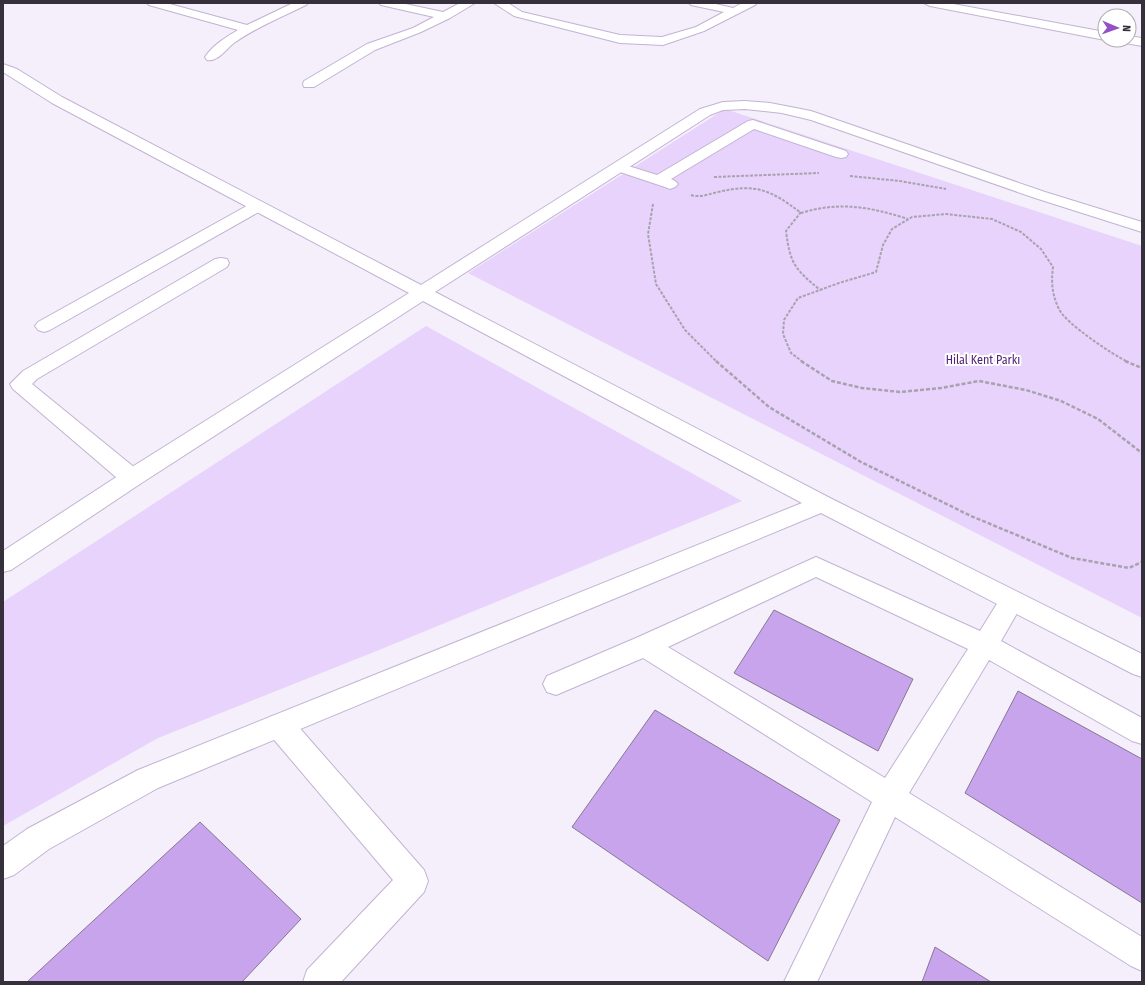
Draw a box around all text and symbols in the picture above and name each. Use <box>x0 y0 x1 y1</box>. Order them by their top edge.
north arrow <box>1097 8 1137 48</box>
text: N <box>1120 25 1133 32</box>
park label: Hilal Kent Parkı <box>946 353 1020 367</box>

